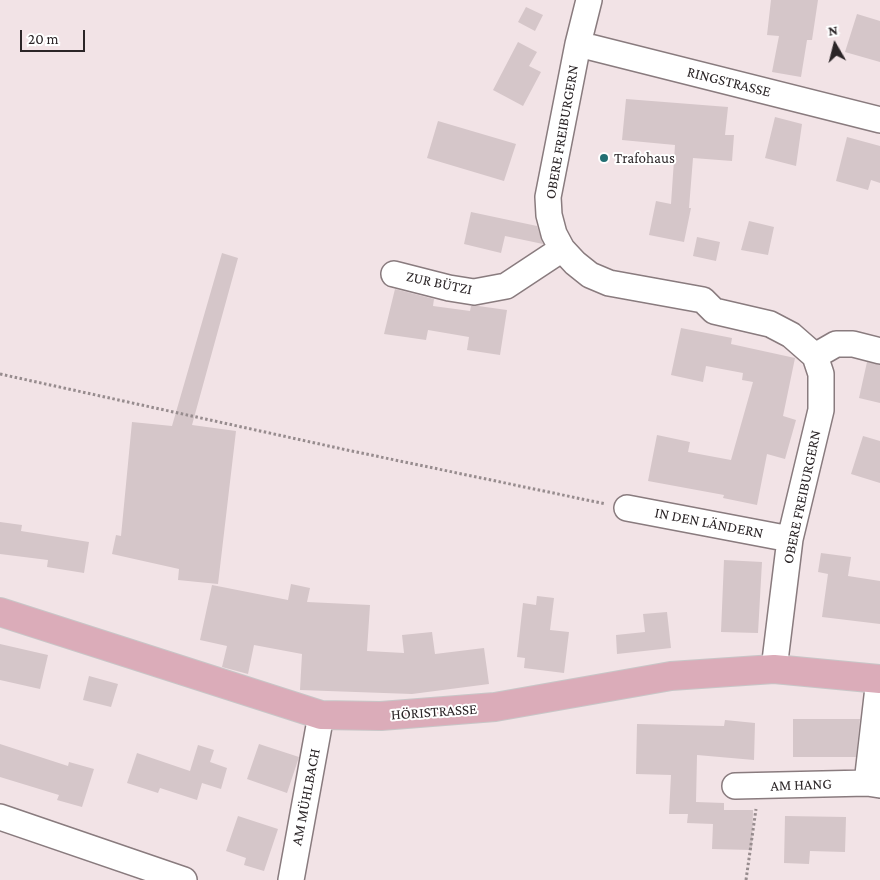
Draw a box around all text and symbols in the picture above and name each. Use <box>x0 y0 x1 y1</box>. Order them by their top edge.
scale bar <box>22 20 88 52</box>
north arrow <box>810 20 860 70</box>
text: N <box>827 22 839 39</box>
text: 20 m <box>28 31 59 47</box>
street label: OBERE FREIBURGERN <box>541 63 583 201</box>
street label: RINGSTRASSE <box>685 63 773 101</box>
place label: Trafohaus <box>614 149 675 167</box>
marker: Trafohaus <box>598 152 610 164</box>
street label: ZUR BÜTZI <box>404 267 474 299</box>
street label: OBERE FREIBURGERN <box>779 429 825 565</box>
street label: IN DEN LÄNDERN <box>653 504 765 542</box>
street label: HÖRISTRASSE <box>390 700 478 724</box>
street label: AM MÜHLBACH <box>288 747 324 847</box>
street label: AM HANG <box>770 775 832 795</box>

